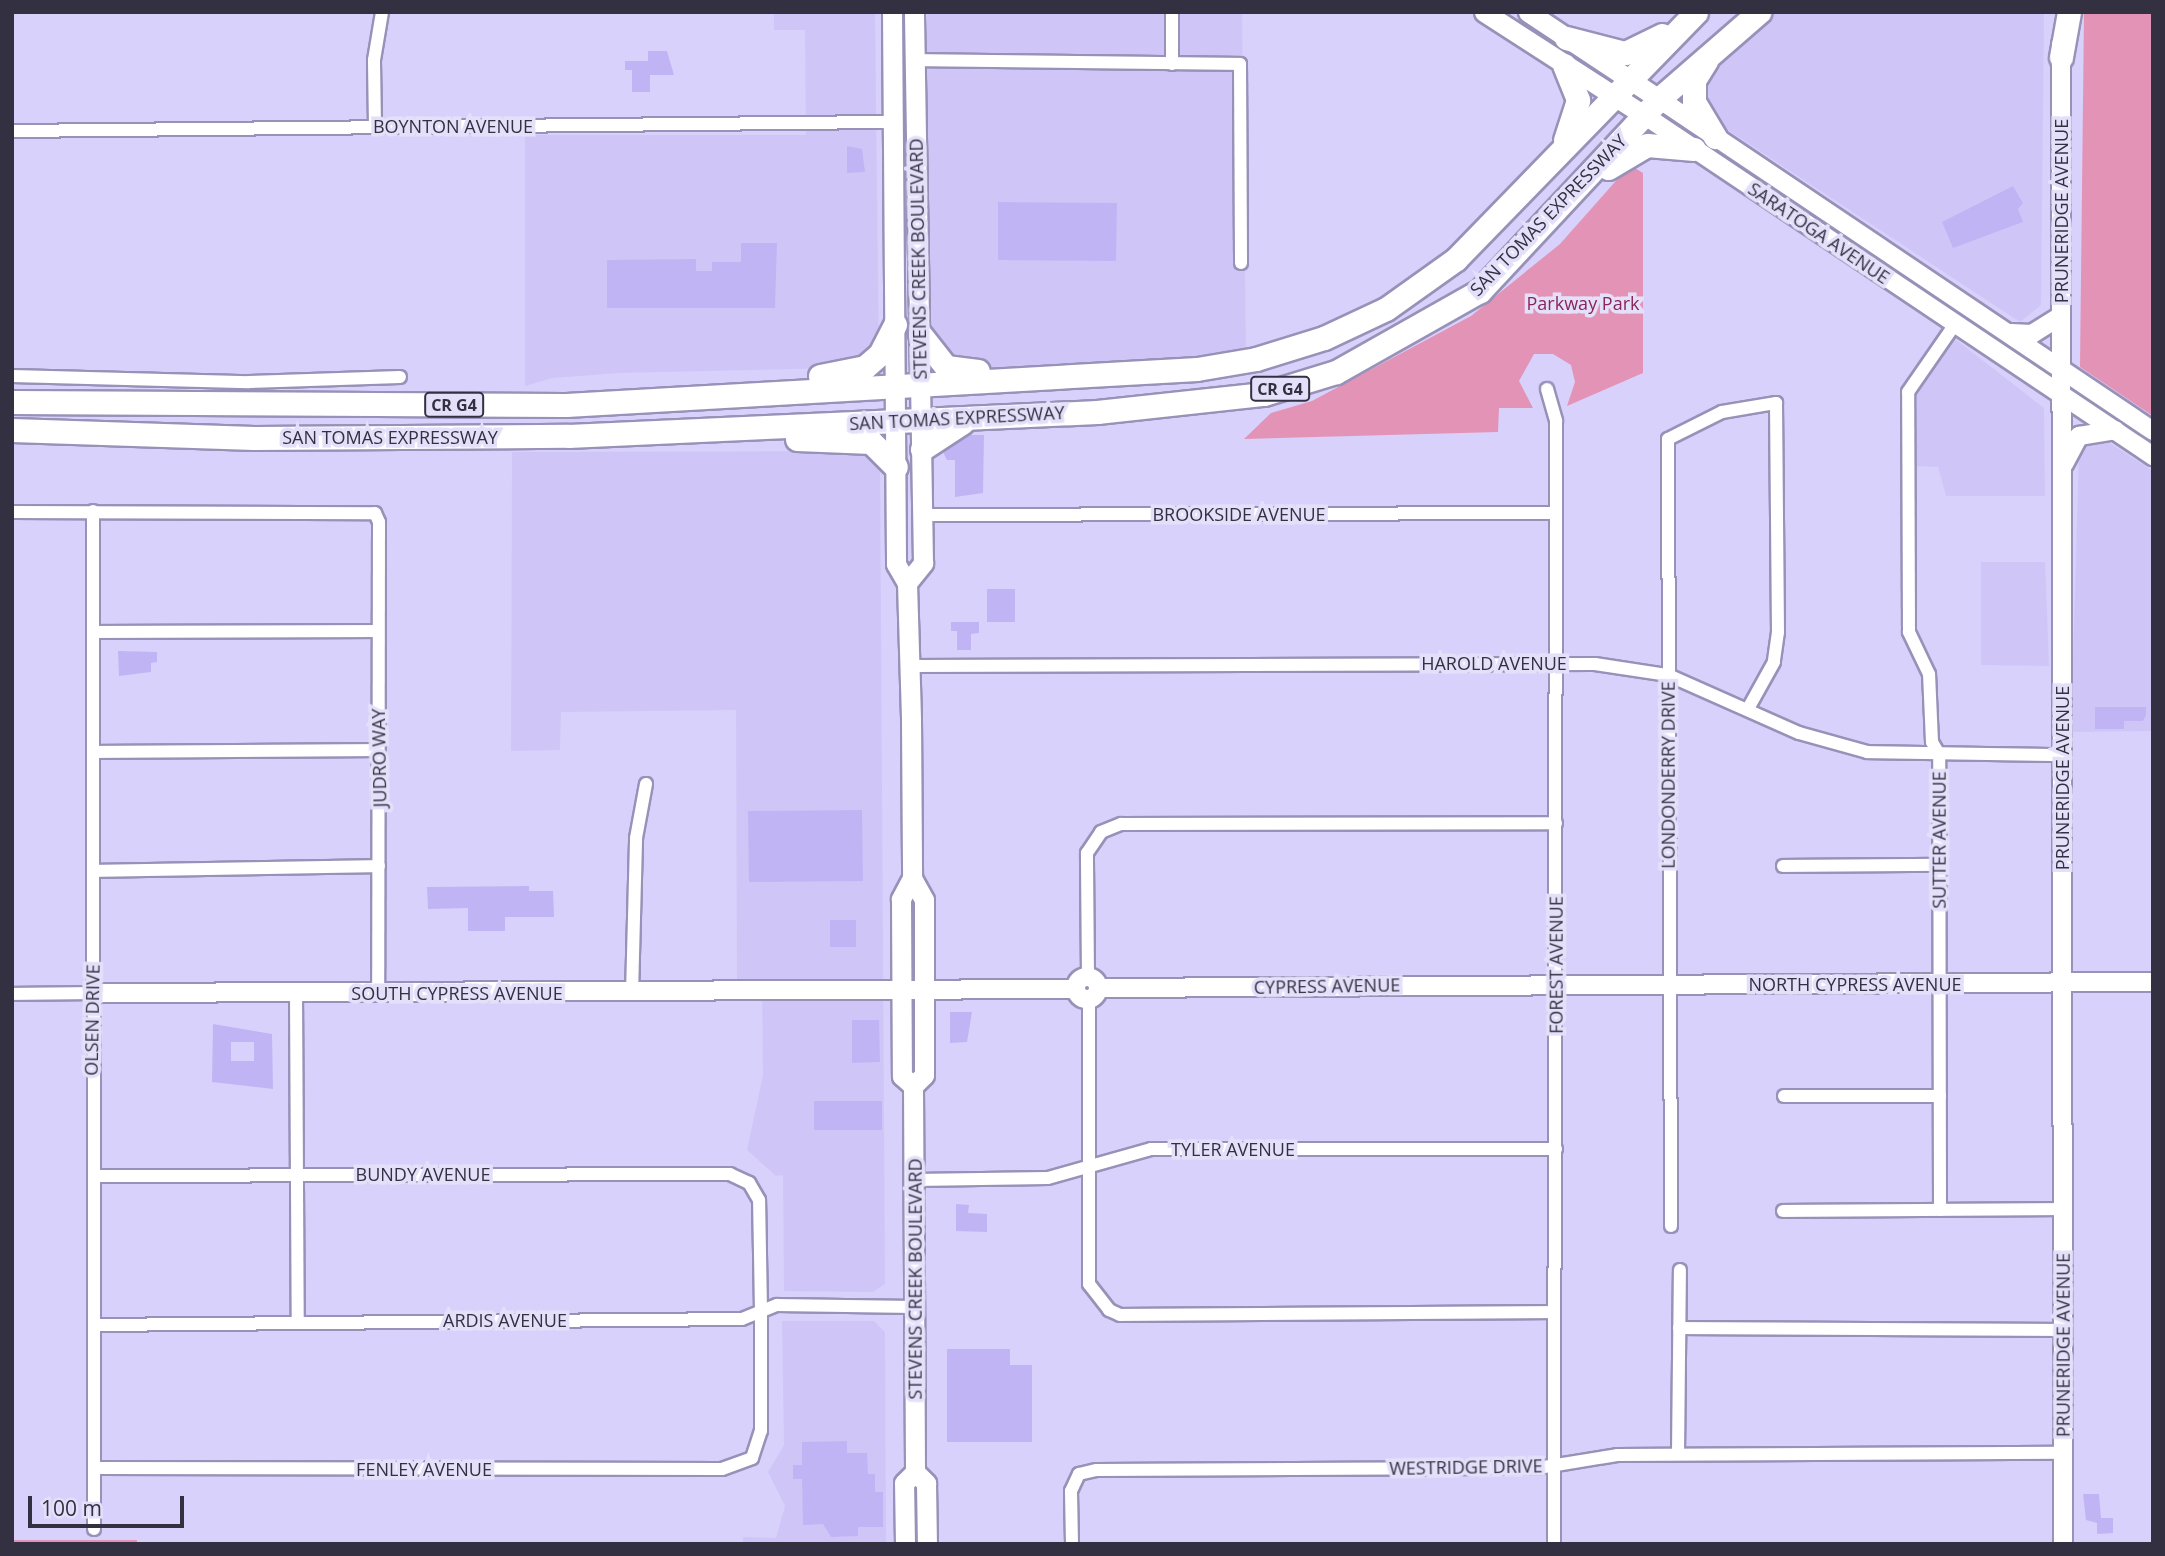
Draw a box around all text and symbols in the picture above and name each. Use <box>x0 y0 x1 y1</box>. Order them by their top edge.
street label: BOYNTON AVENUE <box>373 115 533 137</box>
street label: PRUNERIDGE AVENUE <box>2050 119 2072 303</box>
street label: SAN TOMAS EXPRESSWAY <box>1465 130 1631 300</box>
street label: STEVENS CREEK BOULEVARD <box>905 138 931 380</box>
street label: SARATOGA AVENUE <box>1744 178 1894 288</box>
park label: Parkway Park <box>1527 292 1639 314</box>
road number: CR G4 <box>1248 376 1312 402</box>
road number: CR G4 <box>422 392 486 418</box>
street label: SAN TOMAS EXPRESSWAY <box>849 402 1065 434</box>
street label: SAN TOMAS EXPRESSWAY <box>282 426 498 448</box>
street label: BROOKSIDE AVENUE <box>1152 503 1326 525</box>
street label: HAROLD AVENUE <box>1421 652 1567 674</box>
street label: LONDONDERRY DRIVE <box>1657 681 1679 869</box>
street label: PRUNERIDGE AVENUE <box>2051 686 2073 870</box>
street label: JUDRO WAY <box>367 708 391 808</box>
street label: SUTTER AVENUE <box>1928 771 1950 909</box>
street label: FOREST AVENUE <box>1545 896 1567 1034</box>
street label: OLSEN DRIVE <box>80 964 104 1076</box>
street label: NORTH CYPRESS AVENUE <box>1748 973 1962 995</box>
street label: CYPRESS AVENUE <box>1254 974 1400 998</box>
street label: SOUTH CYPRESS AVENUE <box>351 982 563 1004</box>
street label: TYLER AVENUE <box>1171 1138 1295 1160</box>
street label: STEVENS CREEK BOULEVARD <box>904 1158 926 1400</box>
street label: BUNDY AVENUE <box>356 1163 490 1185</box>
street label: PRUNERIDGE AVENUE <box>2052 1253 2074 1437</box>
street label: ARDIS AVENUE <box>443 1309 567 1331</box>
street label: WESTRIDGE DRIVE <box>1389 1455 1543 1479</box>
street label: FENLEY AVENUE <box>356 1458 492 1480</box>
scale bar <box>32 1482 187 1526</box>
text: 100 m <box>41 1494 102 1522</box>

